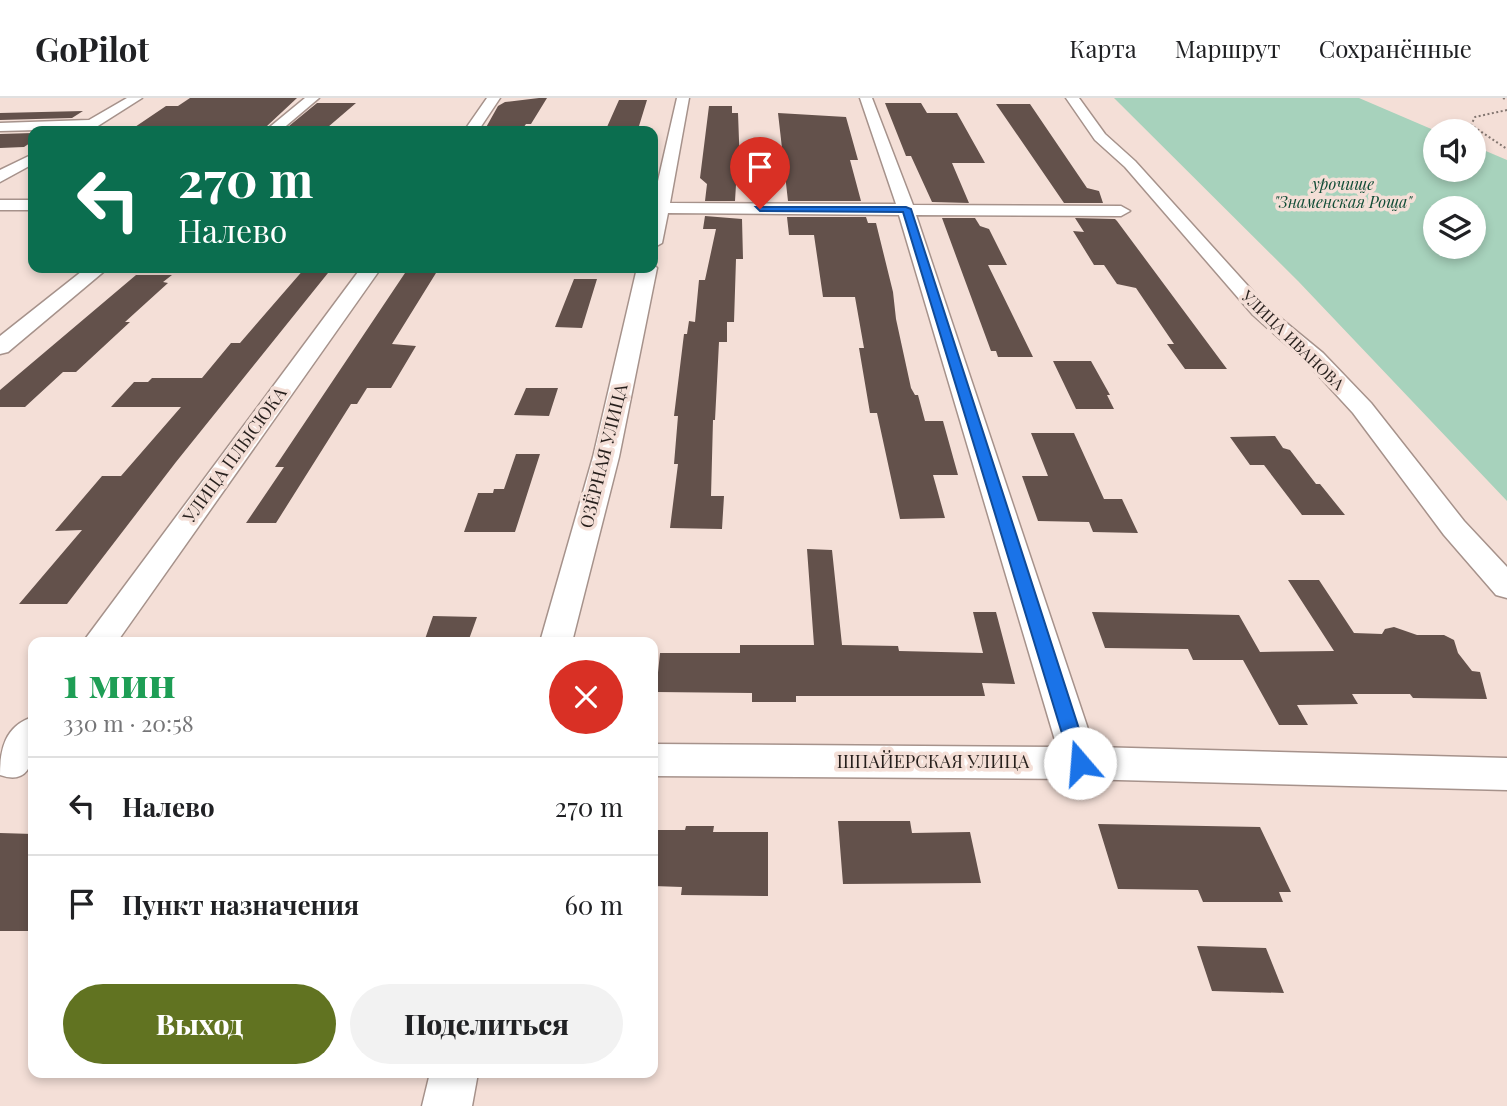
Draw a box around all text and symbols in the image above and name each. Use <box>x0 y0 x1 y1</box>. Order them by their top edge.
text: GoPilot <box>35 26 149 70</box>
text: Карта <box>1069 32 1137 64</box>
text: Маршрут <box>1175 32 1281 64</box>
text: Сохранённые <box>1319 32 1472 64</box>
map controls <box>1423 119 1486 259</box>
button: sound <box>1423 119 1486 182</box>
pin <box>730 137 790 209</box>
text: 270 m <box>178 145 313 210</box>
icon: arrive <box>741 148 779 186</box>
icon: left <box>63 154 154 245</box>
park label: урочище "Знаменская Роща" <box>1274 173 1413 212</box>
button: layers <box>1423 196 1486 259</box>
text: Налево <box>178 208 287 251</box>
street label: УЛИЦА ИВАНОВА <box>1237 285 1350 395</box>
street label: УЛИЦА ПЛЫСЮКА <box>176 381 292 528</box>
street label: ОЗЁРНАЯ УЛИЦА <box>574 381 633 530</box>
text: 1 мин <box>63 653 176 709</box>
button: close <box>549 660 623 734</box>
text: 330 m · 20:58 <box>63 707 194 738</box>
position arrow <box>1043 726 1117 800</box>
street label: ШПАЙЕРСКАЯ УЛИЦА <box>837 749 1030 773</box>
icon: left <box>63 787 101 825</box>
text: Налево <box>122 789 215 824</box>
text: 270 m <box>555 789 623 824</box>
icon: arrive <box>63 885 101 923</box>
text: Пункт назначения <box>122 887 359 922</box>
text: 60 m <box>564 887 623 922</box>
button: Выход <box>63 984 336 1064</box>
button: Поделиться <box>350 984 623 1064</box>

